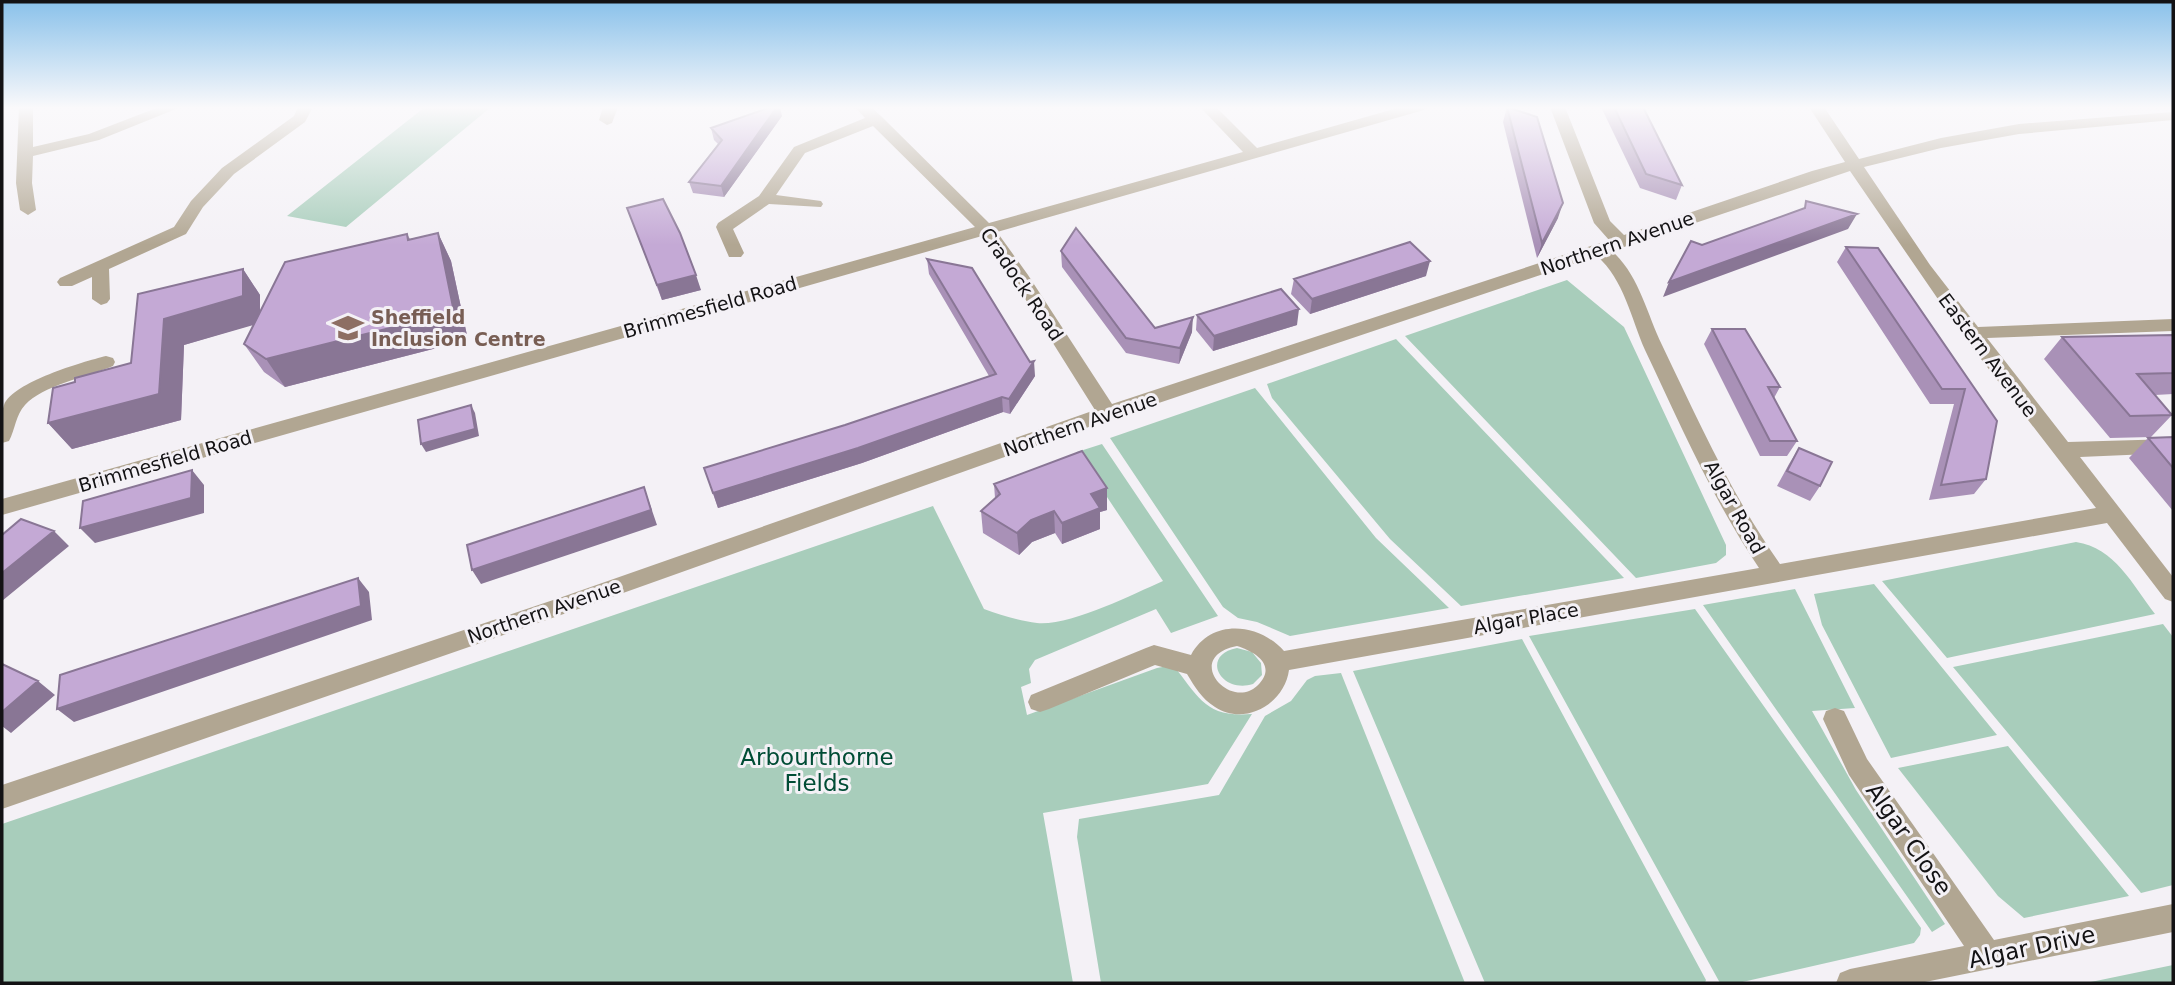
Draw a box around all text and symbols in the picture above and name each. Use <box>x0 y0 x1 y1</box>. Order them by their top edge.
street label: Northern Avenue <box>1537 206 1697 280</box>
street label: Cradock Road <box>976 223 1068 345</box>
street label: Brimmesfield Road <box>621 272 799 342</box>
street label: Eastern Avenue <box>1934 289 2042 421</box>
place label: Sheffield Inclusion Centre <box>371 306 546 350</box>
school or university icon: Sheffield Inclusion Centre <box>331 311 365 345</box>
street label: Northern Avenue <box>1000 387 1160 461</box>
street label: Brimmesfield Road <box>76 426 254 496</box>
street label: Algar Road <box>1700 456 1770 558</box>
street label: Northern Avenue <box>464 574 624 648</box>
street label: Algar Place <box>1472 598 1580 638</box>
park label: Arbourthorne Fields <box>740 744 894 796</box>
street label: Algar Close <box>1861 778 1957 900</box>
street label: Algar Drive <box>1966 921 2098 973</box>

